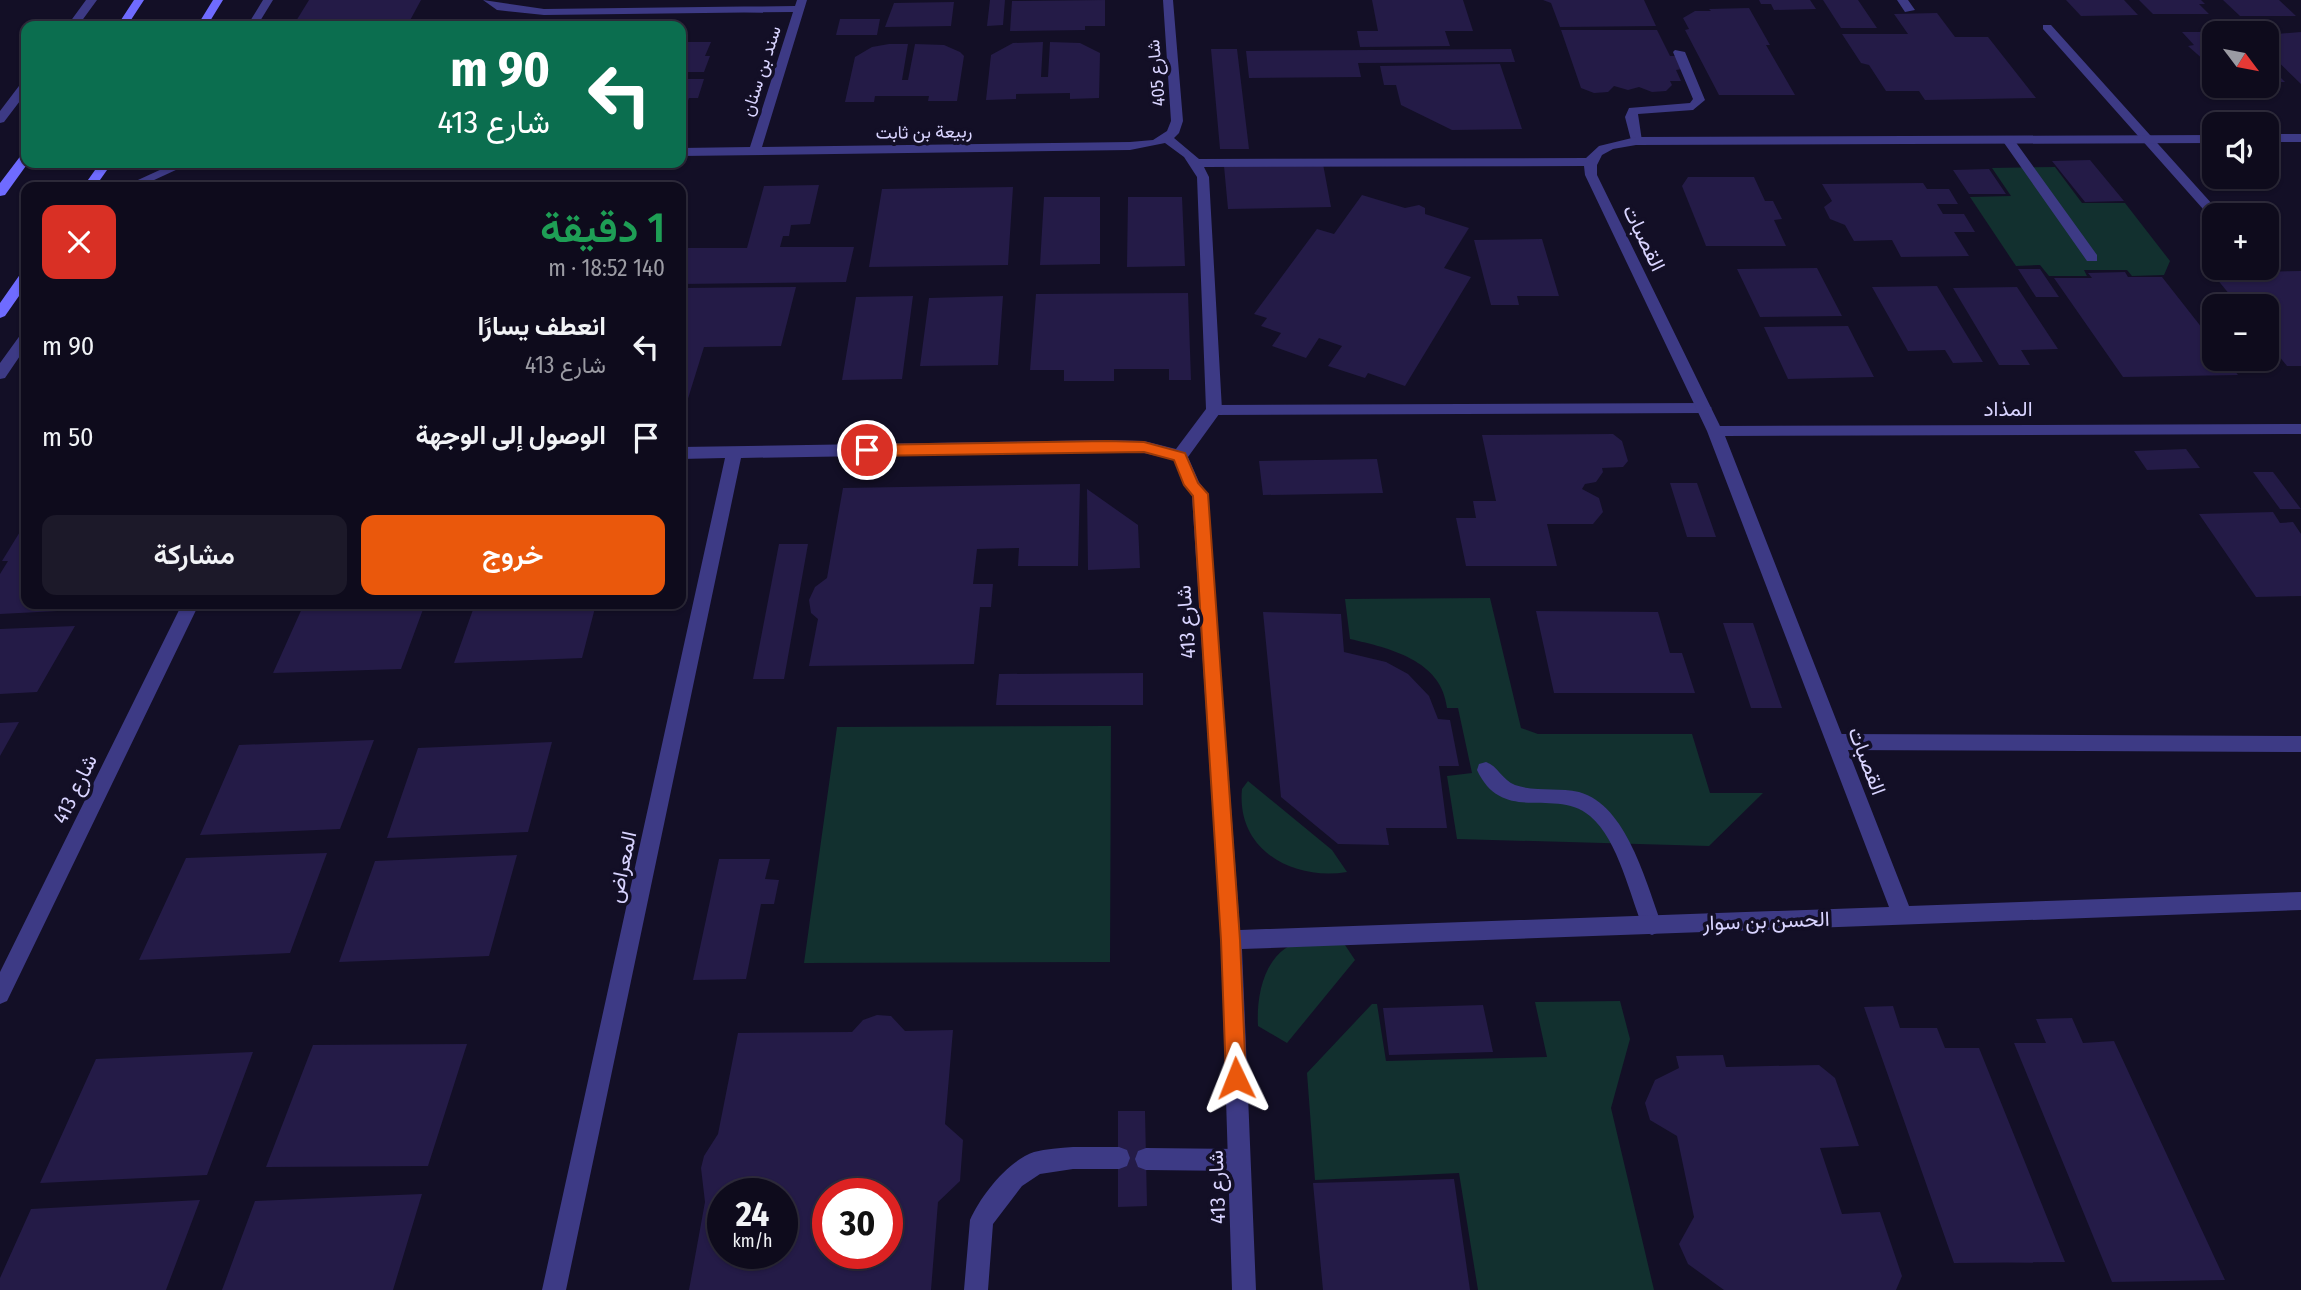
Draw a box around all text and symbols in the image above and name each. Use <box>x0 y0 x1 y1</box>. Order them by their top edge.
north arrow <box>2202 21 2278 98</box>
map controls <box>2202 21 2279 371</box>
street label: سند بن سنان <box>736 23 786 119</box>
street label: شارع 405 <box>1142 39 1171 107</box>
text: 90 m <box>450 40 550 99</box>
icon: left <box>574 49 665 140</box>
text: شارع 413 <box>437 103 550 141</box>
button: sound <box>2202 112 2279 189</box>
street label: ربيعة بن ثابت <box>875 120 973 144</box>
street label: القصبات <box>1617 201 1671 275</box>
text: 1 دقيقة <box>540 203 665 253</box>
button: + <box>2202 203 2279 280</box>
button: close <box>42 205 116 279</box>
text: 140 m · 18:52 <box>548 254 665 282</box>
button: − <box>2202 294 2279 371</box>
text: انعطف يسارًا <box>478 311 606 342</box>
icon: left <box>627 328 665 366</box>
text: 90 m <box>42 331 94 362</box>
text: شارع 413 <box>525 351 606 379</box>
street label: المذاد <box>1983 396 2033 422</box>
icon: arrive <box>627 419 665 457</box>
text: الوصول إلى الوجهة <box>415 420 606 451</box>
pin <box>837 420 897 480</box>
text: 50 m <box>42 422 94 453</box>
icon: arrive <box>848 431 886 469</box>
button: مشاركة <box>42 515 347 595</box>
button: خروج <box>361 515 665 595</box>
street label: شارع 413 <box>1170 584 1203 660</box>
street label: القصبات <box>1842 723 1892 799</box>
street label: شارع 413 <box>47 750 104 828</box>
street label: المعراض <box>602 829 642 905</box>
street label: الحسن بن سوار <box>1701 906 1830 936</box>
position arrow <box>1199 1041 1273 1115</box>
street label: شارع 413 <box>1203 1150 1232 1224</box>
speed limit sign: 30 <box>812 1178 903 1269</box>
text: 24 <box>736 1193 769 1235</box>
text: km/h <box>732 1230 773 1252</box>

